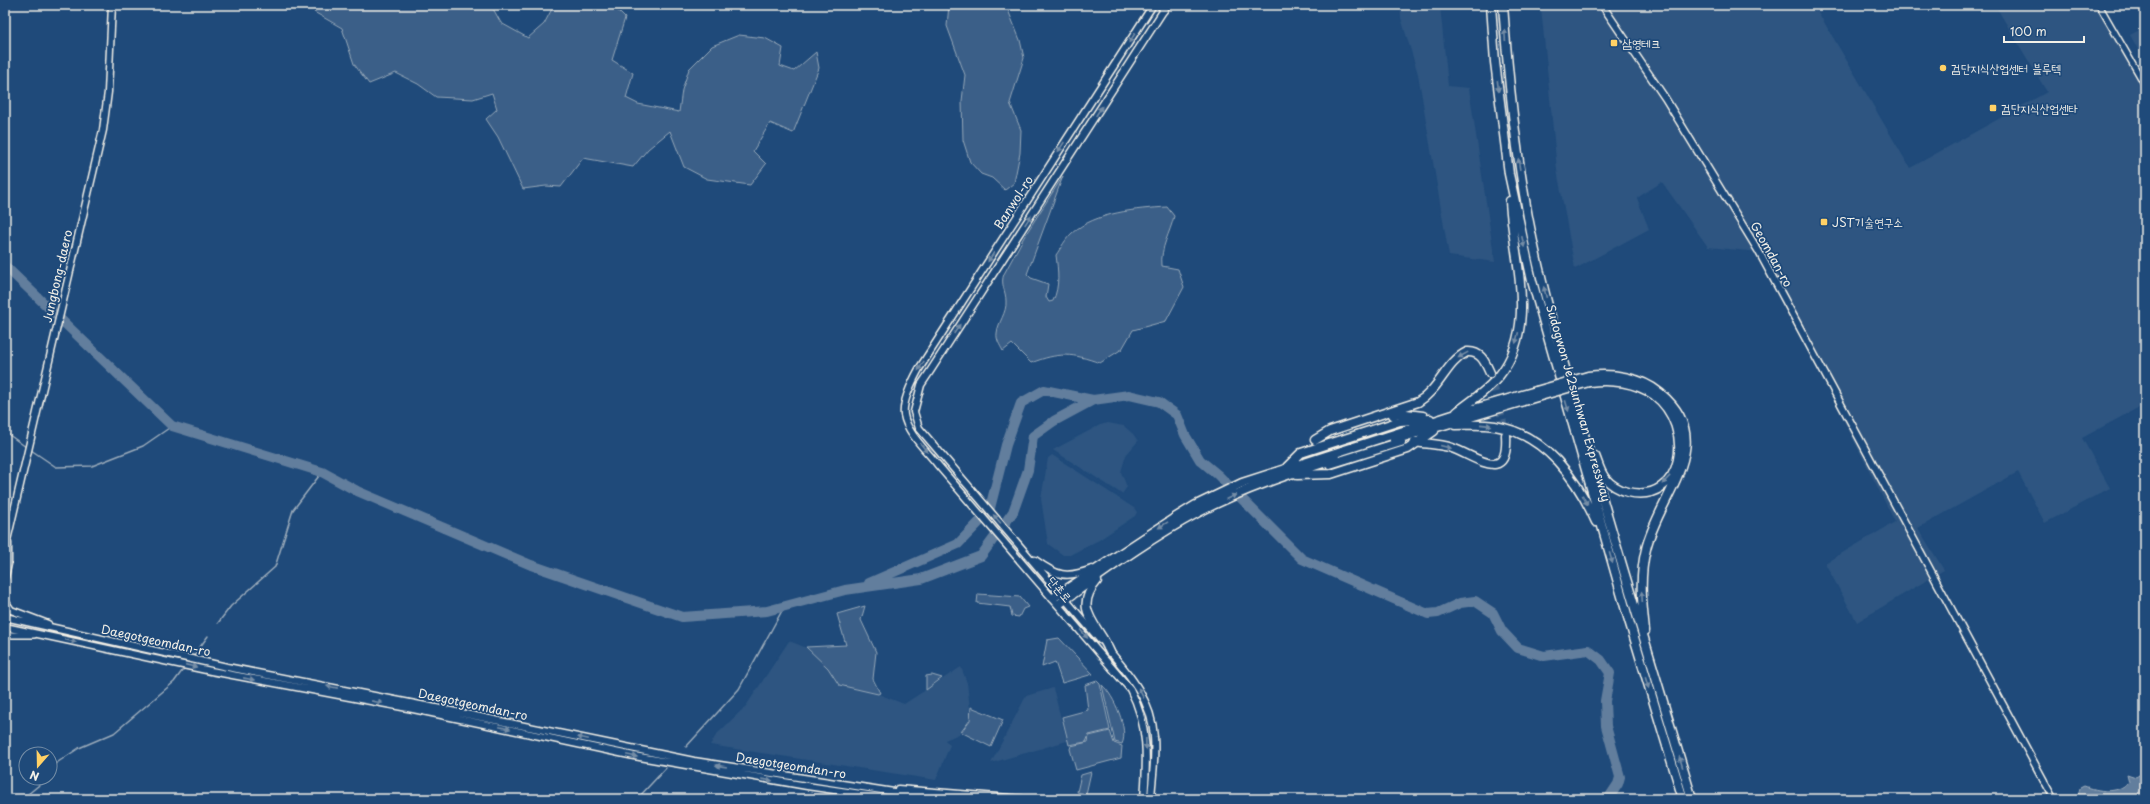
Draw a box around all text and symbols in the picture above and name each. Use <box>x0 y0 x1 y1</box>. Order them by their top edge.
scale bar <box>2004 18 2084 44</box>
text: 100 m <box>2010 22 2047 40</box>
one-way arrow <box>1501 29 1508 41</box>
one-way arrow <box>1128 32 1135 44</box>
place label: 삼영테크 <box>1622 34 1661 52</box>
marker: 삼영테크 <box>1609 38 1619 48</box>
place label: 검단지식산업센터 블루텍 <box>1951 59 2061 77</box>
marker: 검단지식산업센터 블루텍 <box>1938 63 1948 73</box>
one-way arrow <box>1494 80 1501 92</box>
place label: 검단지식산업센타 <box>2001 99 2079 117</box>
marker: 검단지식산업센타 <box>1988 103 1998 113</box>
one-way arrow <box>1095 106 1103 116</box>
one-way arrow <box>1057 142 1065 152</box>
one-way arrow <box>1516 158 1522 170</box>
street label: Banwol-ro <box>989 171 1037 232</box>
place label: JST기술연구소 <box>1832 213 1903 231</box>
one-way arrow <box>1025 214 1032 226</box>
marker: JST기술연구소 <box>1819 217 1829 227</box>
street label: Geomdan-ro <box>1747 218 1798 290</box>
street label: Jungbong-daero <box>38 228 76 324</box>
one-way arrow <box>1520 235 1526 248</box>
one-way arrow <box>987 251 995 262</box>
one-way arrow <box>1541 286 1547 298</box>
street label: Sudogwon Je2sunhwan Expressway <box>1542 302 1616 504</box>
one-way arrow <box>954 323 961 335</box>
one-way arrow <box>1514 332 1520 344</box>
one-way arrow <box>1457 352 1469 358</box>
one-way arrow <box>917 360 924 372</box>
one-way arrow <box>1564 401 1570 413</box>
one-way arrow <box>1479 422 1492 429</box>
one-way arrow <box>920 442 929 453</box>
one-way arrow <box>1440 445 1453 451</box>
one-way arrow <box>1662 475 1671 485</box>
one-way arrow <box>1225 494 1236 500</box>
one-way arrow <box>1582 494 1589 506</box>
one-way arrow <box>992 514 1001 525</box>
one-way arrow <box>1158 521 1168 529</box>
one-way arrow <box>1608 553 1614 565</box>
street label: 단촌로 <box>1044 572 1076 606</box>
one-way arrow <box>1639 591 1646 603</box>
street label: Daegotgeomdan-ro <box>100 620 213 660</box>
one-way arrow <box>1079 628 1088 639</box>
one-way arrow <box>64 638 77 644</box>
one-way arrow <box>185 664 197 670</box>
one-way arrow <box>243 676 255 682</box>
one-way arrow <box>1644 677 1650 689</box>
one-way arrow <box>326 684 338 690</box>
street label: Daegotgeomdan-ro <box>417 684 530 724</box>
one-way arrow <box>1137 687 1144 698</box>
one-way arrow <box>371 700 383 706</box>
one-way arrow <box>498 725 511 731</box>
one-way arrow <box>577 735 589 741</box>
one-way arrow <box>1143 738 1149 751</box>
north arrow <box>18 746 58 786</box>
street label: Daegotgeomdan-ro <box>735 747 848 783</box>
one-way arrow <box>625 753 638 759</box>
one-way arrow <box>1678 755 1684 767</box>
one-way arrow <box>715 762 727 768</box>
text: N <box>27 766 41 785</box>
one-way arrow <box>761 777 773 783</box>

